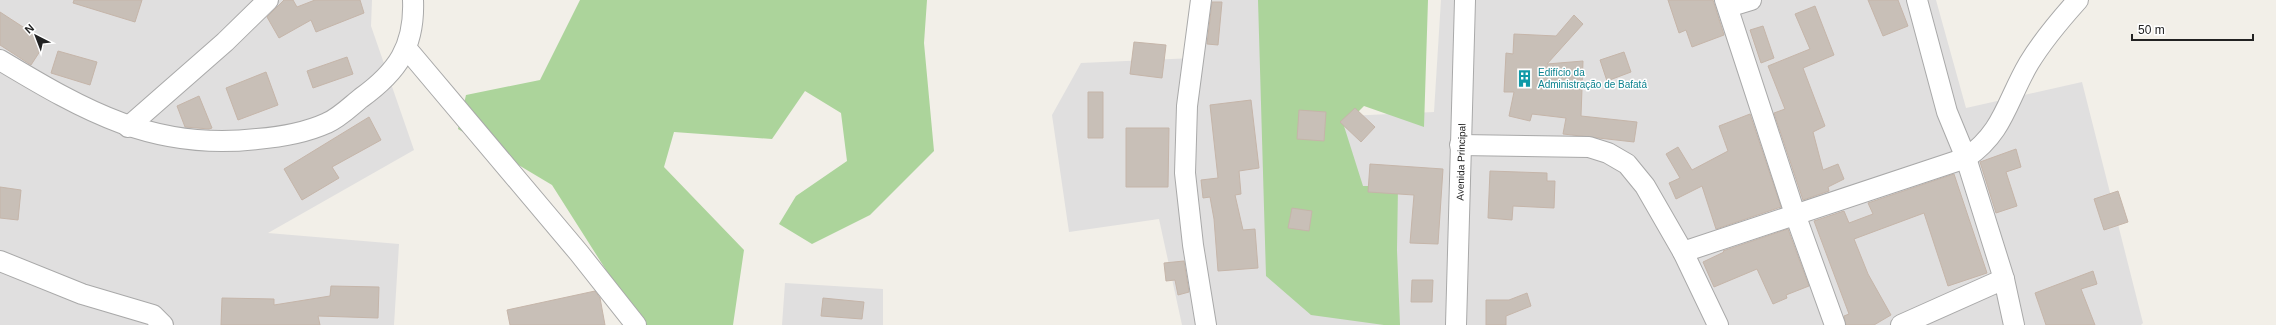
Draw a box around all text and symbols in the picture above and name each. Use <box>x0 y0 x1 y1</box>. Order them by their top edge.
north arrow <box>16 16 56 56</box>
scale bar <box>2132 16 2253 42</box>
text: N <box>22 21 36 36</box>
text: 50 m <box>2138 23 2165 37</box>
place label: Edifício da Administração de Bafatá <box>1538 67 1647 90</box>
building icon: Edifício da Administração de Bafatá <box>1515 68 1535 88</box>
street label: Avenida Principal <box>1454 123 1468 201</box>

